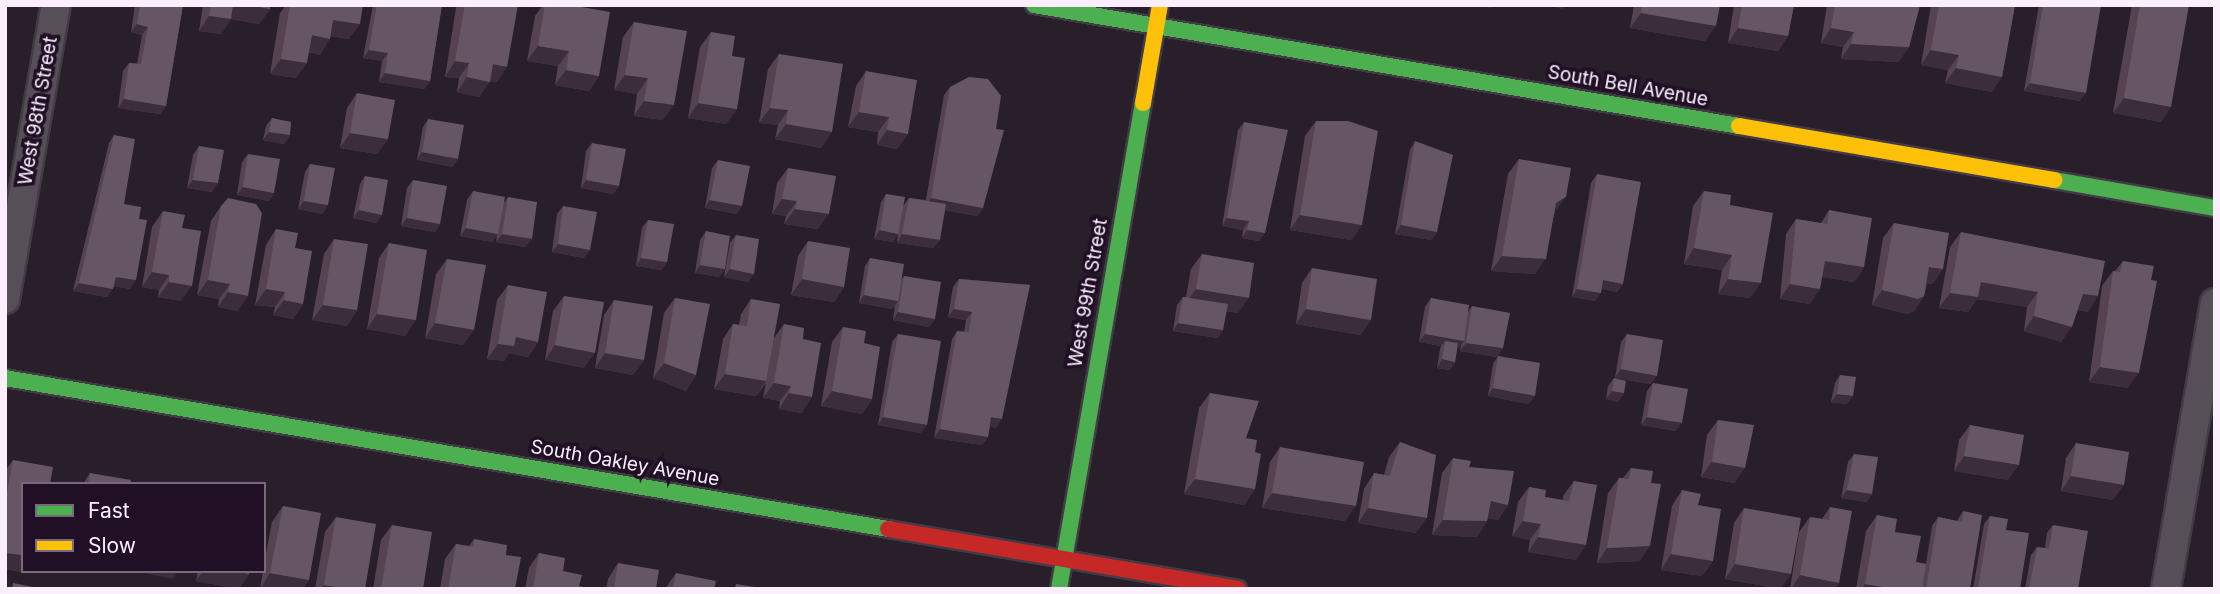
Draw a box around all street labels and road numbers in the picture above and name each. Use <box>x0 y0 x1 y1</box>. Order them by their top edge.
street label: West 98th Street <box>14 35 62 187</box>
street label: South Bell Avenue <box>1546 61 1710 111</box>
street label: West 99th Street <box>1064 217 1112 369</box>
street label: South Oakley Avenue <box>529 435 721 491</box>

